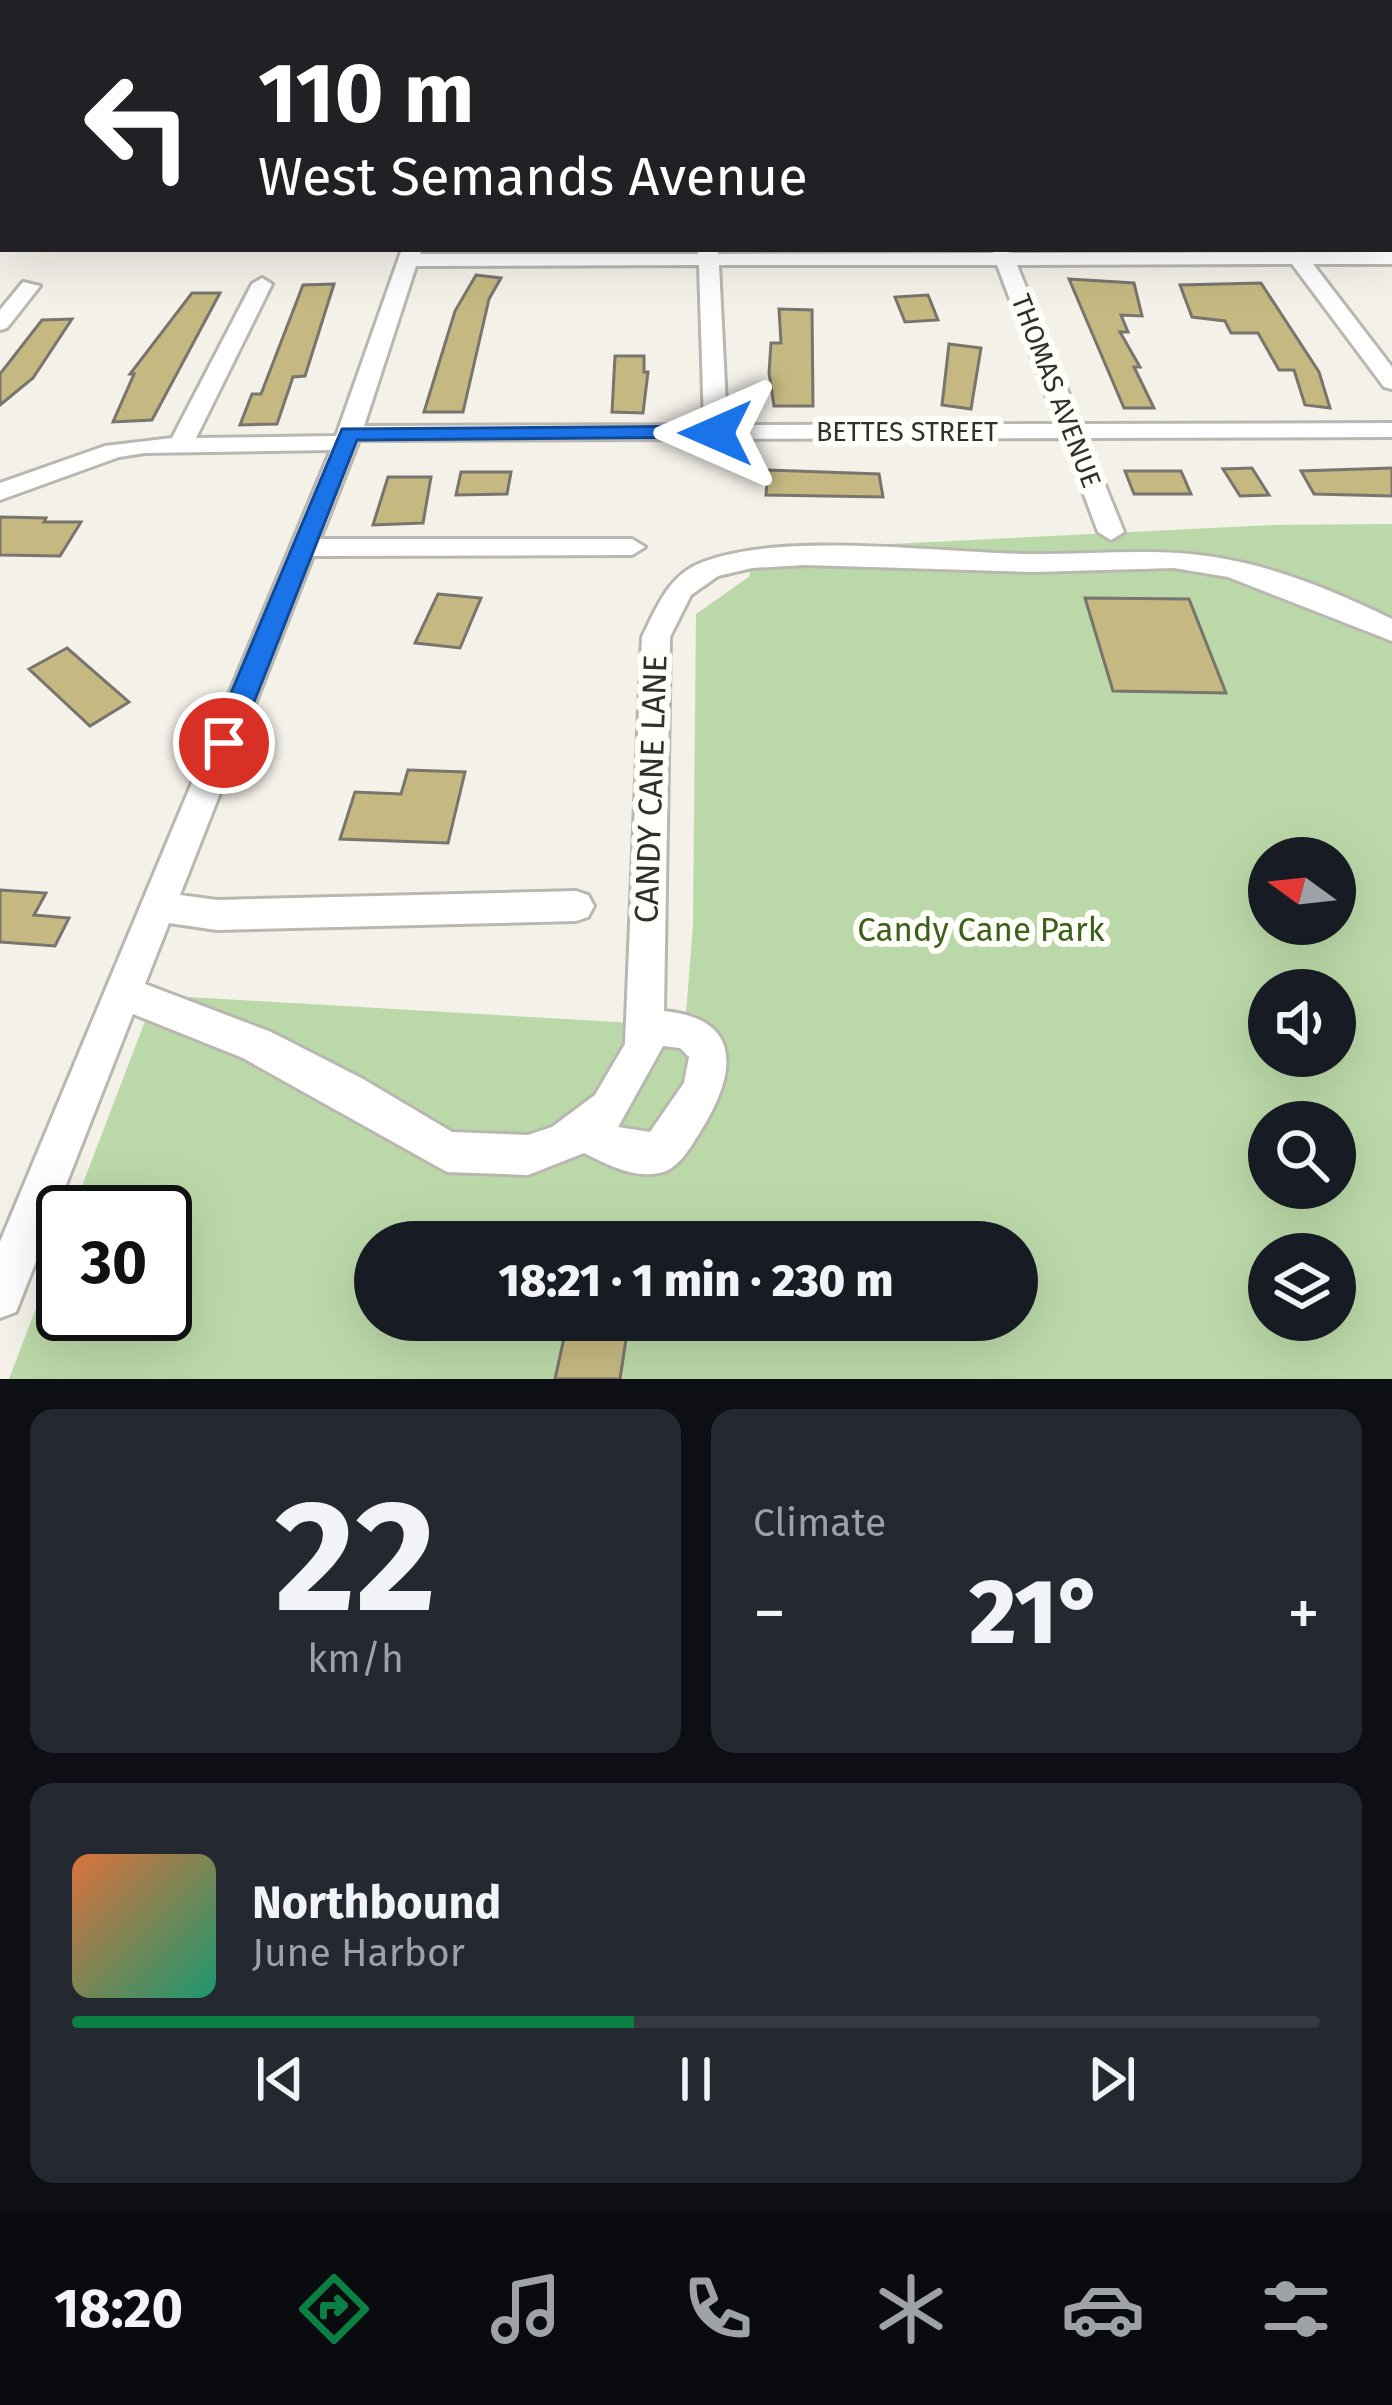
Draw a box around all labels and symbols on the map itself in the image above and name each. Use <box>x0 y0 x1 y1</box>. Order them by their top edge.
street label: THOMAS AVENUE <box>1004 290 1108 492</box>
position arrow <box>653 370 779 496</box>
street label: BETTES STREET <box>816 416 998 448</box>
street label: CANDY CANE LANE <box>626 654 676 924</box>
pin <box>173 692 275 794</box>
north arrow <box>1248 837 1356 945</box>
park label: Candy Cane Park <box>857 910 1105 950</box>
speed limit sign: 30 <box>36 1185 192 1341</box>

